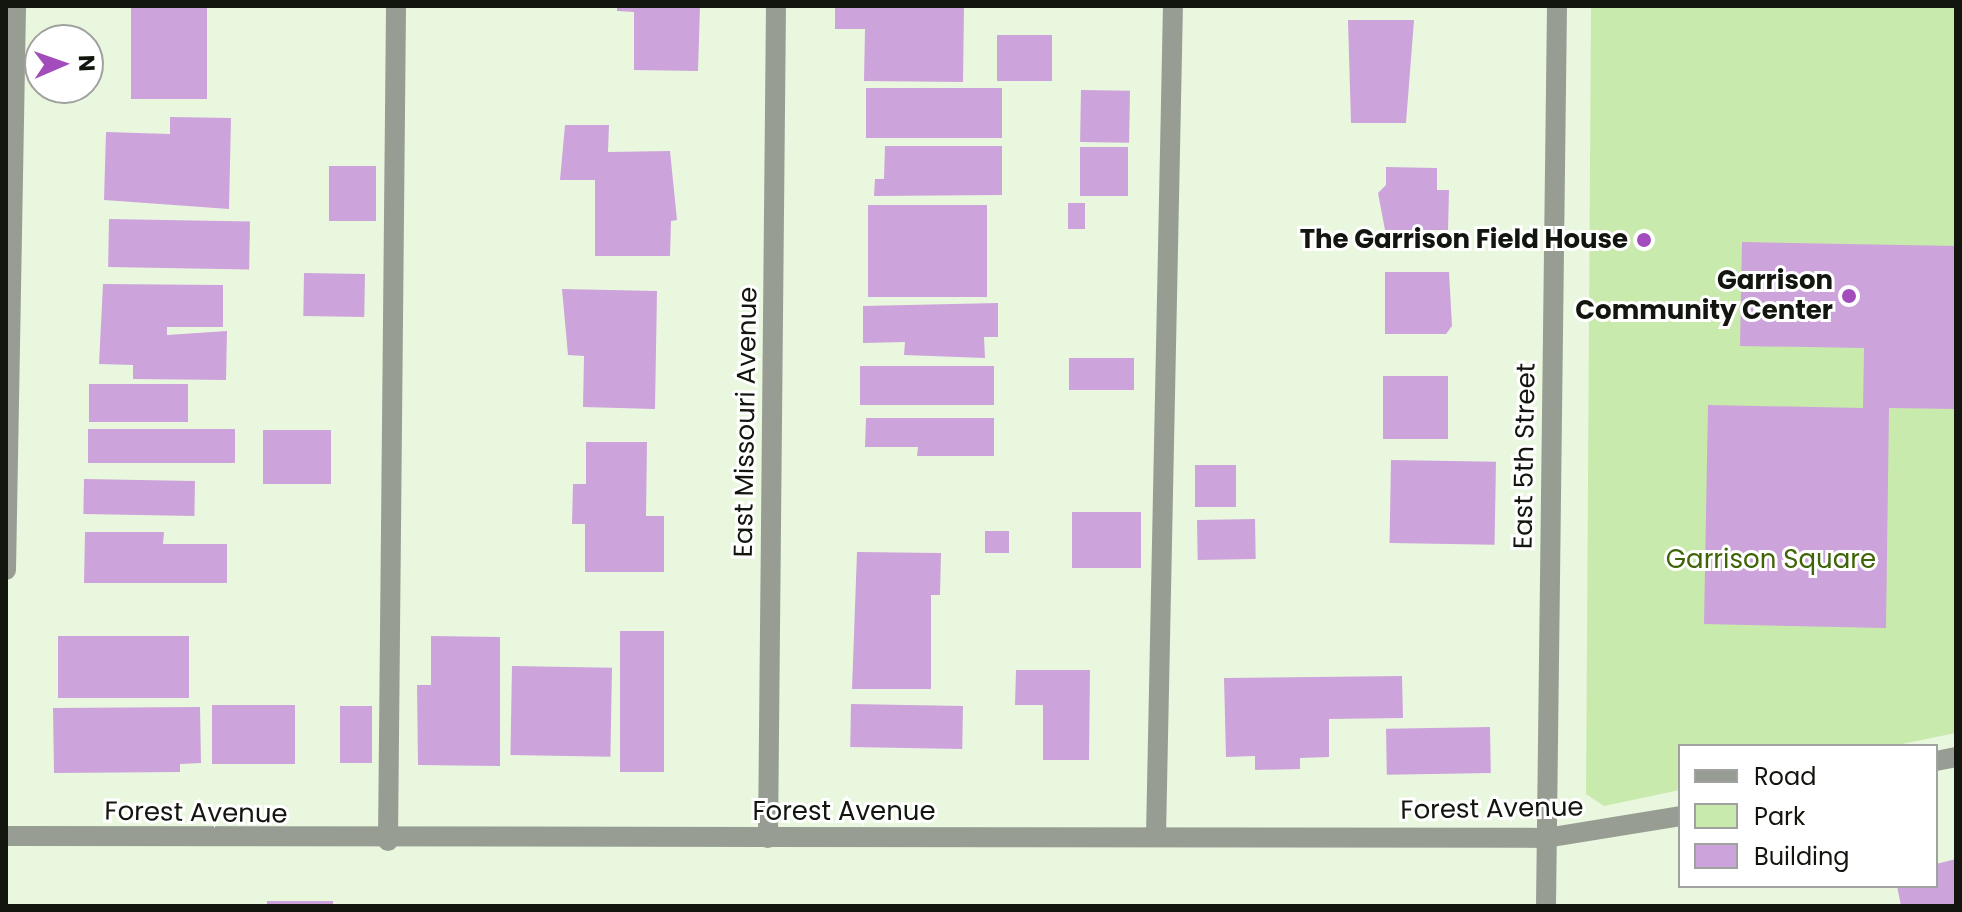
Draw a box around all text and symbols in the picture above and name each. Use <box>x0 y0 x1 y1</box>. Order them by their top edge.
north arrow <box>24 24 104 104</box>
text: N <box>71 54 102 72</box>
place label: The Garrison Field House <box>1300 224 1628 256</box>
marker: The Garrison Field House <box>1635 231 1653 249</box>
place label: Garrison Community Center <box>1575 265 1833 326</box>
street label: East Missouri Avenue <box>728 286 764 558</box>
marker: Garrison Community Center <box>1840 287 1858 305</box>
street label: East 5th Street <box>1508 363 1542 549</box>
park label: Garrison Square <box>1666 544 1876 576</box>
legend <box>1678 744 1938 888</box>
text: Road <box>1754 760 1816 793</box>
street label: Forest Avenue <box>1400 792 1584 826</box>
street label: Forest Avenue <box>104 796 288 830</box>
street label: Forest Avenue <box>752 796 936 828</box>
text: Park <box>1754 800 1805 833</box>
text: Building <box>1754 840 1850 873</box>

